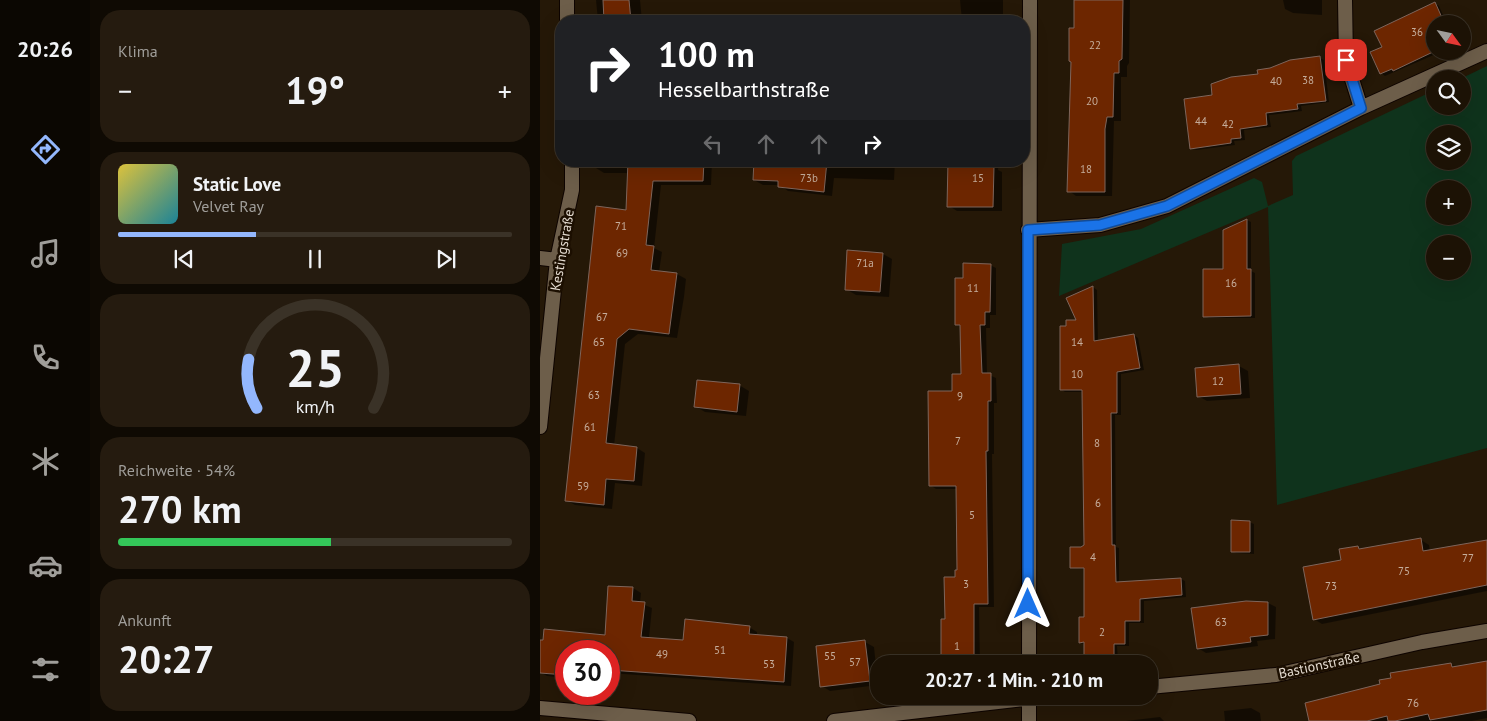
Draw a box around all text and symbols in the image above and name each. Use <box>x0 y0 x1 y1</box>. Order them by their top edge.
north arrow <box>1426 15 1471 60</box>
map controls <box>1426 15 1471 280</box>
house number: 36 <box>1411 25 1423 39</box>
text: 100 m <box>658 31 755 77</box>
text: 20:26 <box>17 35 73 63</box>
icon: right <box>575 35 640 100</box>
house number: 22 <box>1089 38 1101 52</box>
pin <box>1325 39 1367 81</box>
text: Klima <box>118 41 158 61</box>
icon: arrive <box>1332 46 1360 74</box>
text: 19° <box>285 65 345 114</box>
button: search <box>1426 70 1471 115</box>
text: − <box>118 72 132 109</box>
text: + <box>498 72 512 109</box>
house number: 38 <box>1302 73 1314 87</box>
house number: 40 <box>1270 74 1282 88</box>
text: Hesselbarthstraße <box>658 75 830 103</box>
house number: 20 <box>1086 94 1098 108</box>
house number: 44 <box>1195 114 1207 128</box>
house number: 42 <box>1222 117 1234 131</box>
button: layers <box>1426 125 1471 170</box>
icon: left <box>699 130 727 158</box>
icon: ahead <box>752 130 780 158</box>
icon: ahead <box>805 130 833 158</box>
icon: right <box>858 130 886 158</box>
icon: directions <box>28 132 63 167</box>
house number: 18 <box>1080 162 1092 176</box>
house number: 73b <box>800 171 818 185</box>
house number: 15 <box>972 171 984 185</box>
text: Static Love <box>193 172 281 196</box>
button: + <box>1426 180 1471 225</box>
text: Velvet Ray <box>193 196 264 216</box>
street label: Kestingstraße <box>546 208 578 292</box>
house number: 71 <box>615 219 627 233</box>
button: − <box>1426 235 1471 280</box>
icon: music <box>28 236 63 271</box>
icon: previous <box>170 245 198 273</box>
icon: pause <box>301 245 329 273</box>
icon: next <box>432 245 460 273</box>
house number: 69 <box>616 246 628 260</box>
house number: 71a <box>856 256 874 270</box>
house number: 16 <box>1225 276 1237 290</box>
house number: 11 <box>967 281 979 295</box>
house number: 67 <box>596 310 608 324</box>
text: 25 <box>286 334 344 401</box>
house number: 65 <box>593 335 605 349</box>
house number: 14 <box>1071 335 1083 349</box>
icon: phone <box>28 340 63 375</box>
house number: 10 <box>1071 367 1083 381</box>
house number: 12 <box>1212 374 1224 388</box>
house number: 63 <box>588 388 600 402</box>
house number: 9 <box>957 389 963 403</box>
text: km/h <box>295 395 335 418</box>
house number: 61 <box>584 420 596 434</box>
house number: 7 <box>955 434 961 448</box>
house number: 8 <box>1094 436 1100 450</box>
icon: climate <box>28 444 63 479</box>
text: Reichweite · 54% <box>118 460 235 480</box>
house number: 59 <box>577 479 589 493</box>
text: 270 km <box>118 484 242 533</box>
house number: 6 <box>1095 496 1101 510</box>
house number: 5 <box>969 508 975 522</box>
icon: car <box>28 548 63 583</box>
house number: 4 <box>1090 550 1096 564</box>
house number: 77 <box>1462 551 1474 565</box>
house number: 75 <box>1398 564 1410 578</box>
house number: 3 <box>963 577 969 591</box>
position arrow <box>1001 577 1053 629</box>
house number: 73 <box>1325 579 1337 593</box>
text: Ankunft <box>118 610 171 630</box>
house number: 63 <box>1215 615 1227 629</box>
house number: 2 <box>1099 625 1105 639</box>
text: 20:27 <box>118 634 214 683</box>
house number: 1 <box>954 639 960 653</box>
speed limit sign: 30 <box>555 640 620 705</box>
house number: 51 <box>714 643 726 657</box>
house number: 49 <box>656 647 668 661</box>
street label: Bastionstraße <box>1277 648 1361 682</box>
house number: 55 <box>824 649 836 663</box>
icon: filters <box>28 652 63 687</box>
house number: 57 <box>849 655 861 669</box>
house number: 53 <box>763 657 775 671</box>
text: 20:27 · 1 Min. · 210 m <box>925 668 1103 692</box>
house number: 76 <box>1407 696 1419 710</box>

